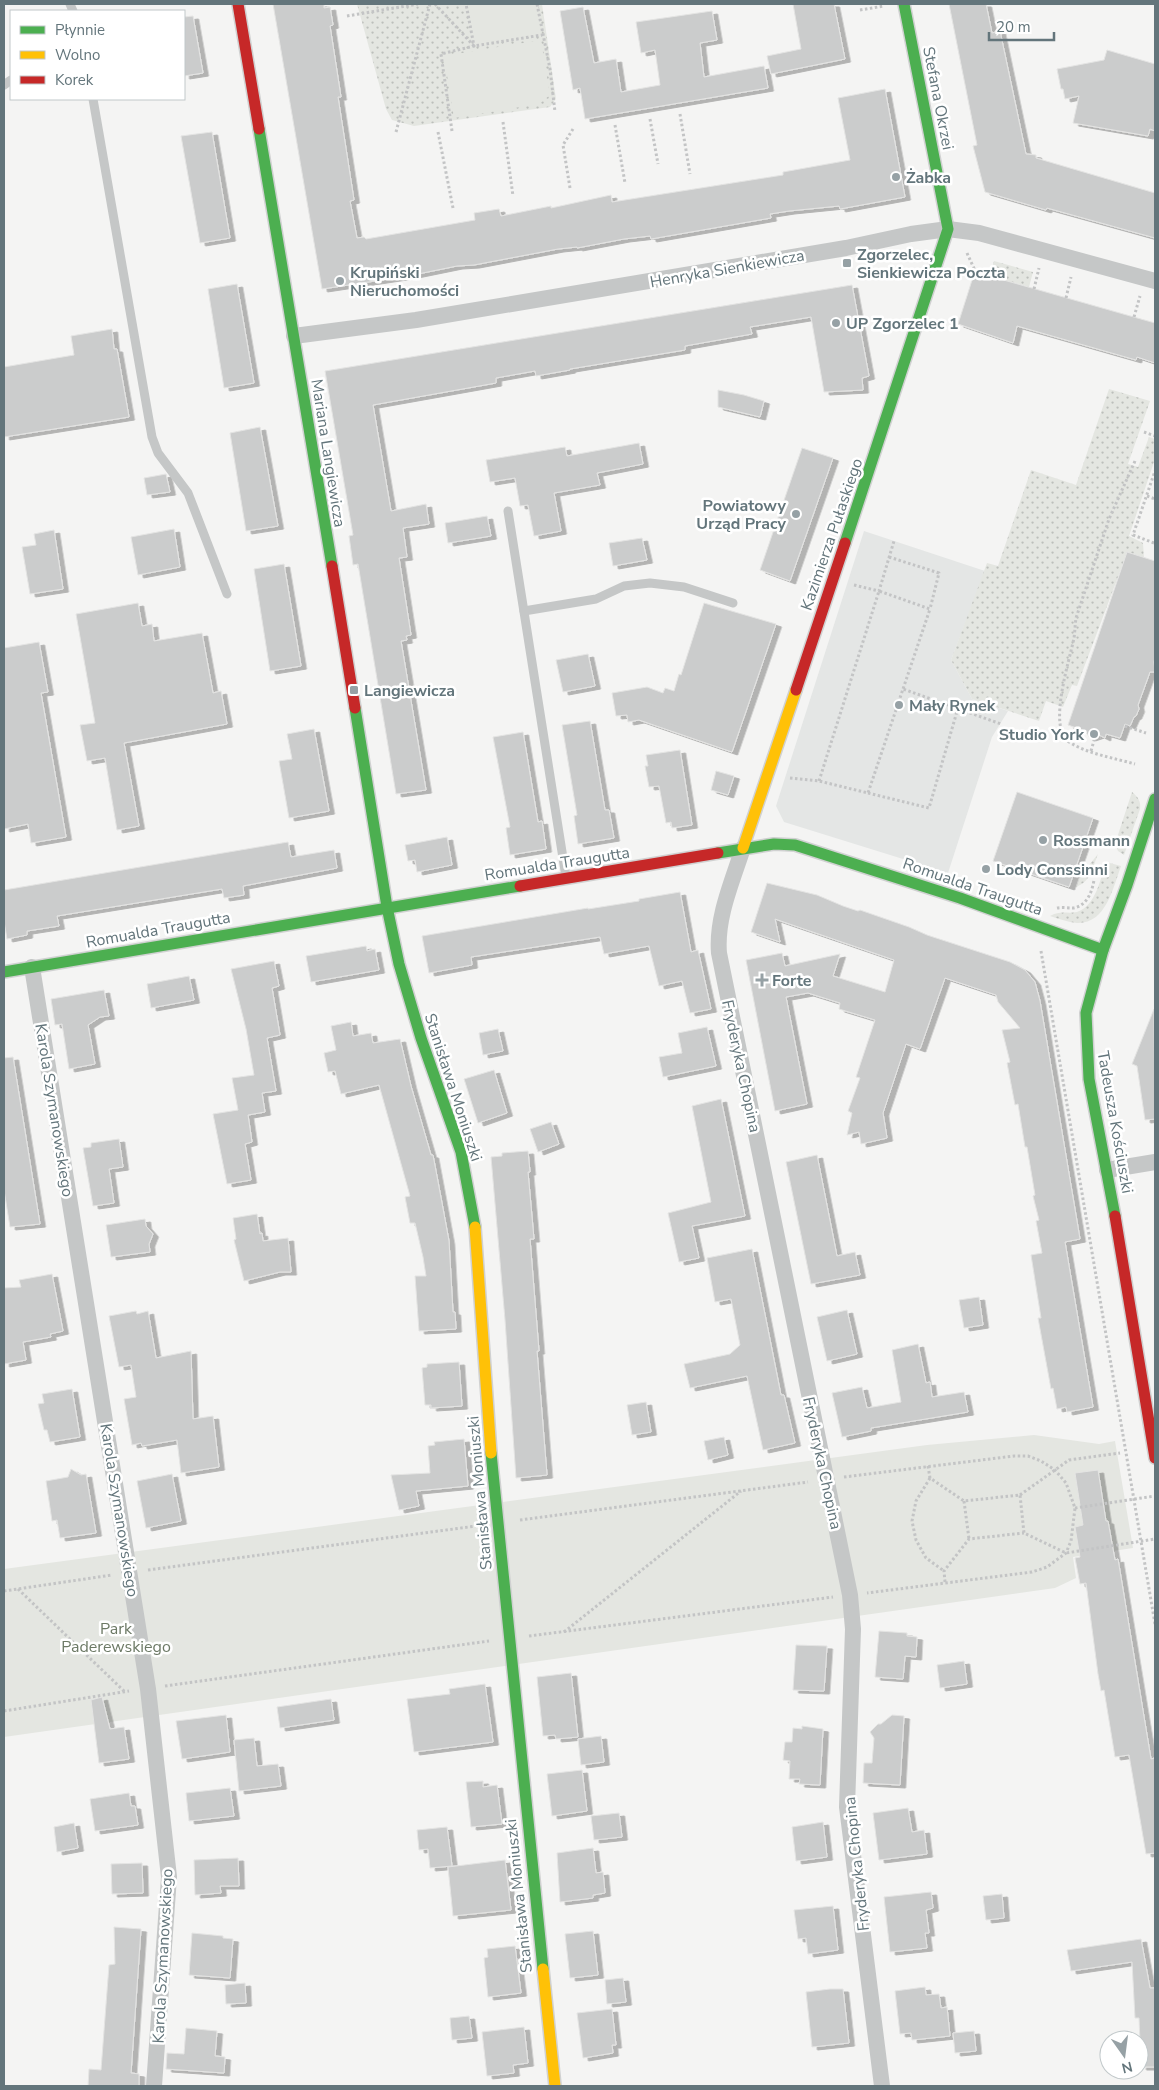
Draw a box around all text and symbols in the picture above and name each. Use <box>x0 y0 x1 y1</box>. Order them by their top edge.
legend <box>10 10 185 100</box>
scale bar <box>989 10 1054 42</box>
text: 20 m <box>996 17 1031 37</box>
text: Płynnie <box>55 20 105 40</box>
text: Wolno <box>55 45 100 65</box>
street label: Stefana Okrzei <box>917 45 959 152</box>
text: Korek <box>55 70 94 90</box>
place label: Żabka <box>906 167 951 189</box>
marker: Żabka <box>890 171 902 183</box>
place label: Zgorzelec, Sienkiewicza Poczta <box>857 244 1006 284</box>
street label: Henryka Sienkiewicza <box>648 245 806 293</box>
marker: Zgorzelec, Sienkiewicza Poczta <box>841 257 853 269</box>
place label: Krupiński Nieruchomości <box>350 262 459 302</box>
marker: Krupiński Nieruchomości <box>334 275 346 287</box>
place label: UP Zgorzelec 1 <box>846 313 959 335</box>
marker: UP Zgorzelec 1 <box>830 317 842 329</box>
street label: Mariana Langiewicza <box>305 377 351 529</box>
street label: Kazimierza Pułaskiego <box>796 455 868 613</box>
place label: Powiatowy Urząd Pracy <box>696 495 787 535</box>
marker: Powiatowy Urząd Pracy <box>790 508 802 520</box>
place label: Langiewicza <box>364 680 455 702</box>
marker: Langiewicza <box>348 684 360 696</box>
place label: Mały Rynek <box>909 695 996 717</box>
marker: Mały Rynek <box>893 699 905 711</box>
place label: Studio York <box>999 724 1084 746</box>
marker: Studio York <box>1088 728 1100 740</box>
place label: Rossmann <box>1053 830 1130 852</box>
marker: Rossmann <box>1037 834 1049 846</box>
street label: Romualda Traugutta <box>483 842 631 886</box>
street label: Romualda Traugutta <box>900 853 1046 921</box>
place label: Lody Conssinni <box>996 859 1108 881</box>
marker: Lody Conssinni <box>980 863 992 875</box>
street label: Romualda Traugutta <box>84 906 232 954</box>
place label: Forte <box>772 970 812 992</box>
marker: Forte <box>756 974 768 986</box>
street label: Fryderyka Chopina <box>716 998 766 1135</box>
street label: Stanisława Moniuszki <box>419 1010 487 1164</box>
street label: Karola Szymanowskiego <box>29 1022 79 1199</box>
street label: Tadeusza Kościuszki <box>1092 1049 1138 1195</box>
street label: Fryderyka Chopina <box>797 1395 847 1532</box>
street label: Stanisława Moniuszki <box>462 1415 498 1571</box>
street label: Karola Szymanowskiego <box>94 1422 144 1599</box>
park label: Park Paderewskiego <box>61 1618 171 1658</box>
street label: Fryderyka Chopina <box>839 1796 875 1932</box>
street label: Stanisława Moniuszki <box>500 1818 538 1974</box>
street label: Karola Szymanowskiego <box>147 1868 179 2044</box>
north arrow <box>1099 2030 1149 2080</box>
text: N <box>1120 2057 1134 2078</box>

